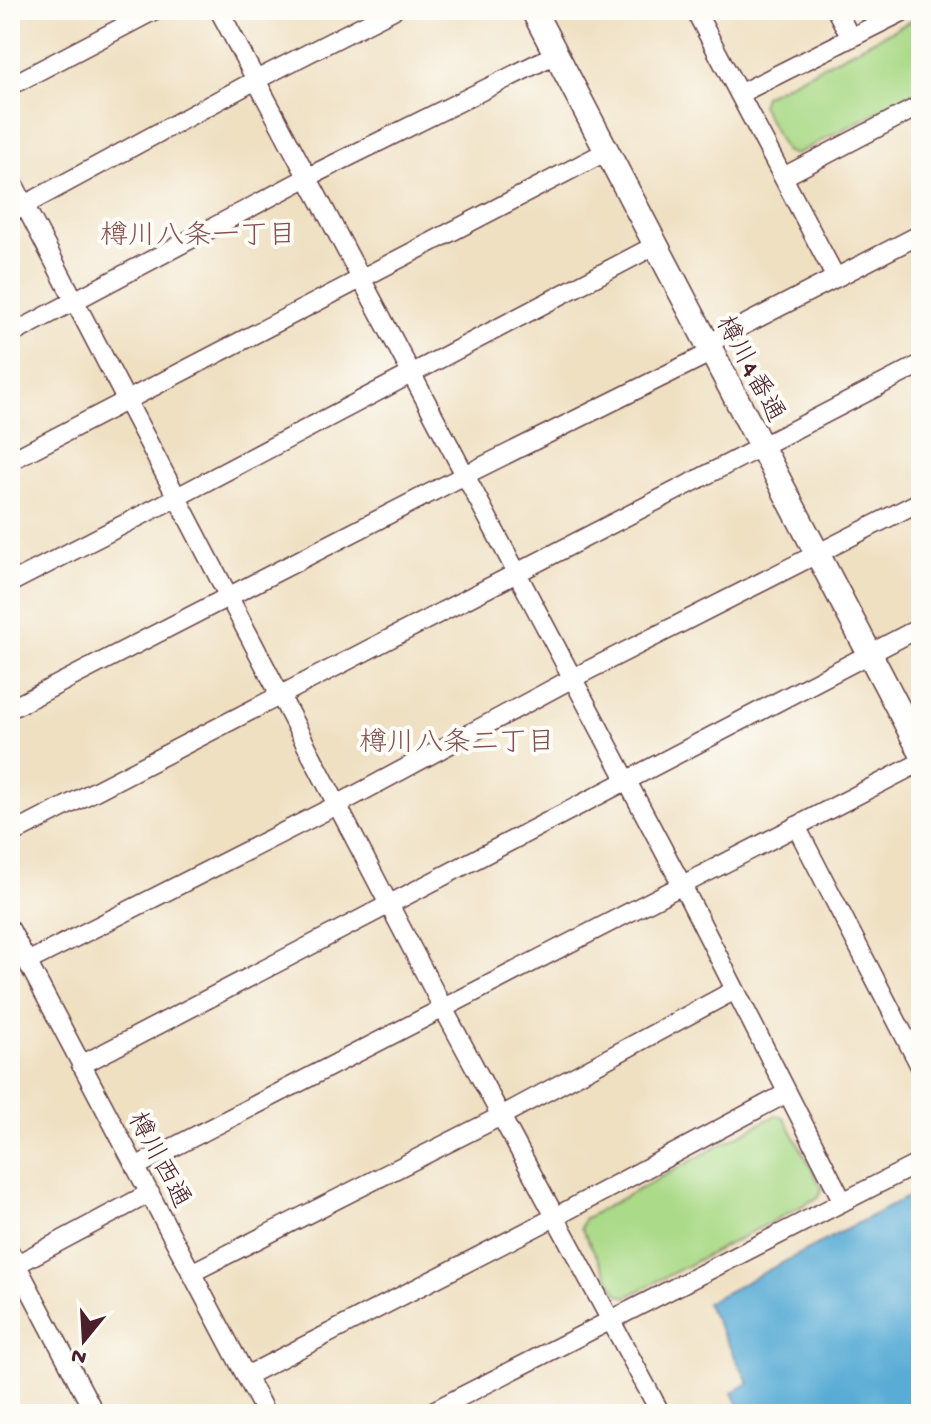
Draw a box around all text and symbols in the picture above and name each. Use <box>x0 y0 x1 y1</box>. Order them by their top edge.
district label: 樽川八条一丁目 <box>100 220 296 254</box>
street label: 樽川4番通 <box>707 311 790 429</box>
district label: 樽川八条二丁目 <box>359 727 555 761</box>
street label: 樽川西通 <box>119 1107 196 1214</box>
north arrow <box>44 1300 124 1380</box>
text: N <box>68 1341 90 1370</box>

